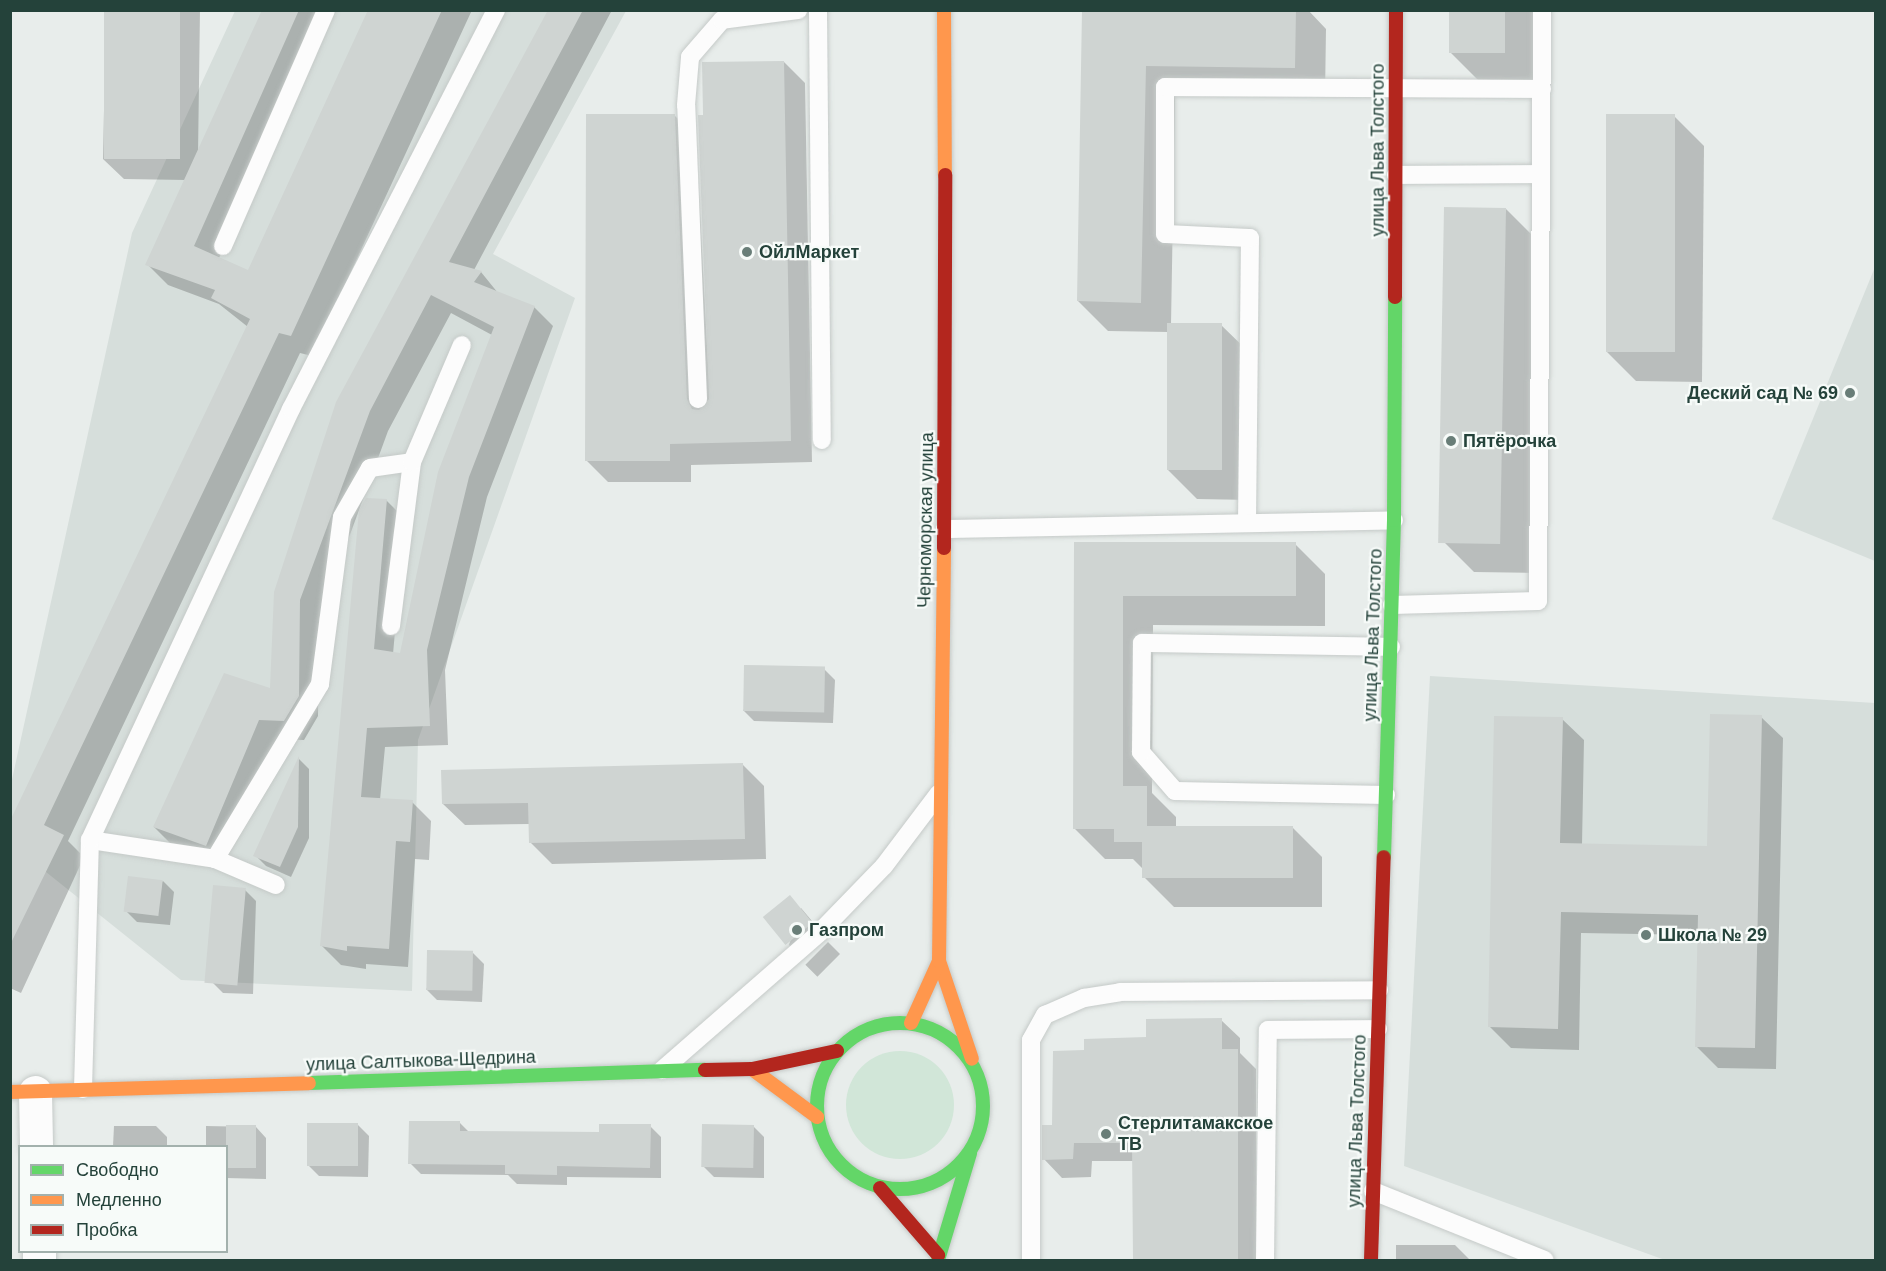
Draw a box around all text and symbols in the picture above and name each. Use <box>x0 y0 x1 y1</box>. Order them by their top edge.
street label: улица Льва Толстого <box>1367 64 1389 236</box>
place label: ОйлМаркет <box>759 241 859 263</box>
marker: ОйлМаркет <box>740 245 754 259</box>
place label: Деский сад № 69 <box>1687 382 1838 404</box>
marker: Деский сад № 69 <box>1843 386 1857 400</box>
place label: Пятёрочка <box>1463 430 1556 452</box>
street label: Черноморская улица <box>914 432 938 608</box>
marker: Пятёрочка <box>1444 434 1458 448</box>
street label: улица Льва Толстого <box>1359 548 1387 722</box>
place label: Газпром <box>809 919 884 941</box>
marker: Газпром <box>790 923 804 937</box>
place label: Школа № 29 <box>1658 924 1767 946</box>
marker: Школа № 29 <box>1639 928 1653 942</box>
street label: улица Льва Толстого <box>1343 1034 1371 1208</box>
street label: улица Салтыкова-Щедрина <box>306 1046 536 1076</box>
place label: Стерлитамакское ТВ <box>1118 1113 1273 1156</box>
marker: Стерлитамакское ТВ <box>1099 1127 1113 1141</box>
legend <box>18 1145 228 1253</box>
text: Свободно <box>76 1160 159 1180</box>
text: Медленно <box>76 1190 162 1210</box>
text: Пробка <box>76 1220 138 1240</box>

